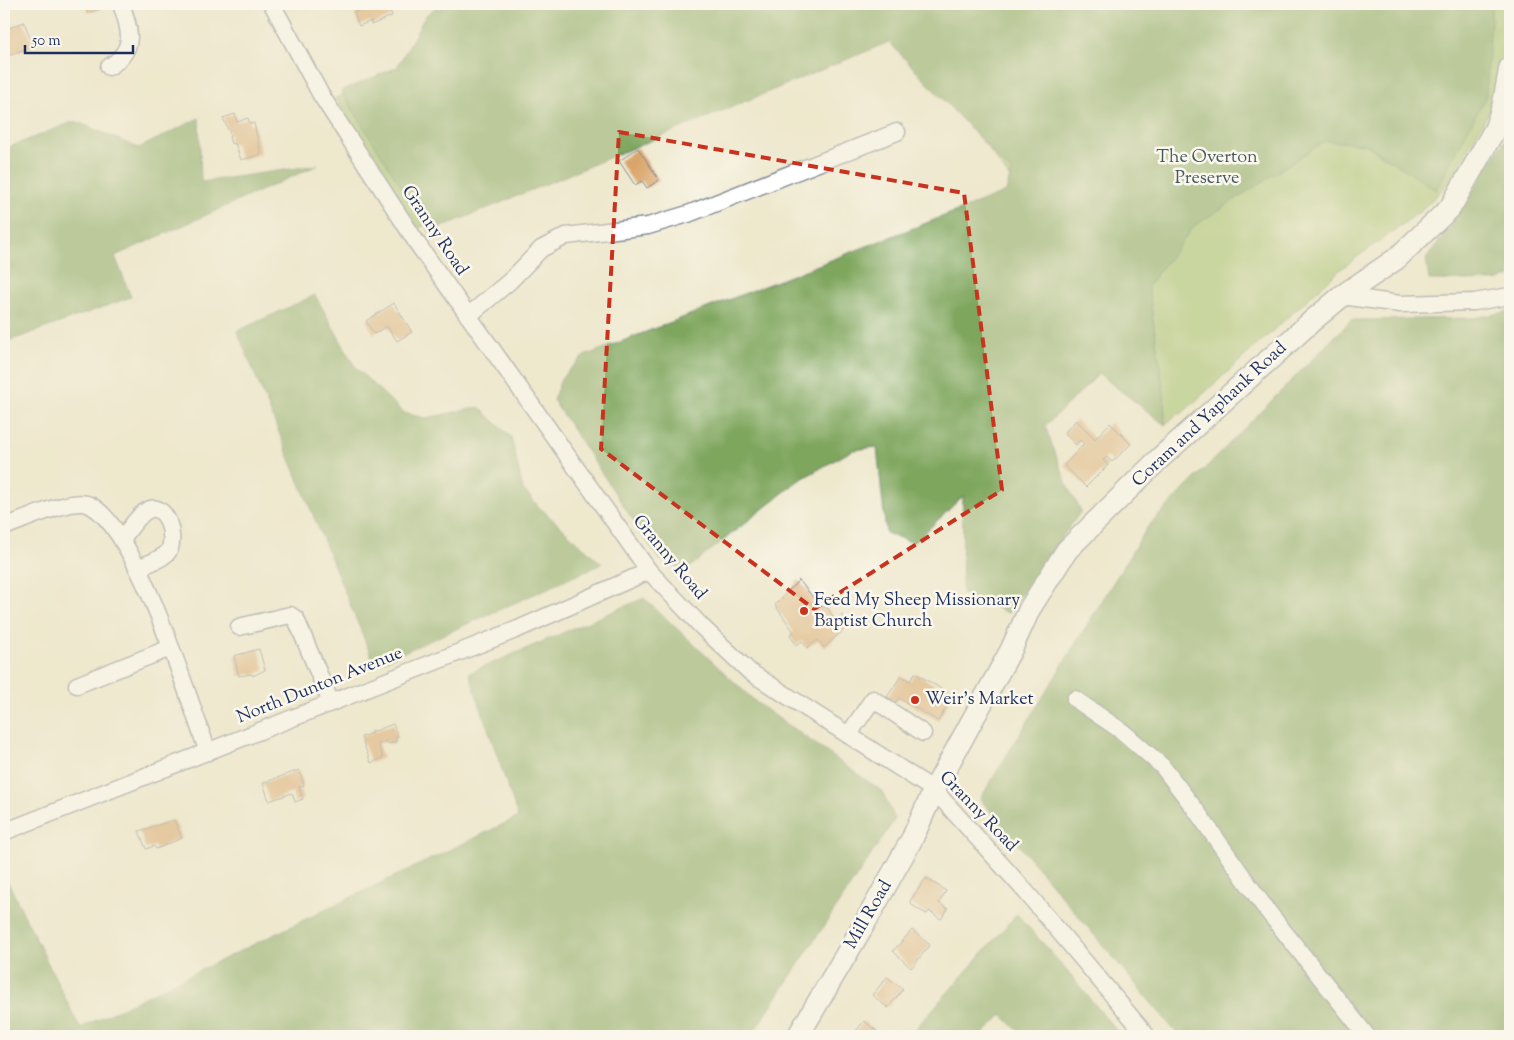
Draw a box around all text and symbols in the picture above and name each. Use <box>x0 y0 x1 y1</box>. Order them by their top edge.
scale bar <box>25 22 132 54</box>
text: 50 m <box>31 31 61 52</box>
park label: The Overton Preserve <box>1156 145 1258 192</box>
street label: Granny Road <box>394 181 474 281</box>
street label: Coram and Yaphank Road <box>1127 336 1293 494</box>
street label: Granny Road <box>626 510 712 606</box>
place label: Feed My Sheep Missionary Baptist Church <box>814 588 1020 635</box>
marker: Feed My Sheep Missionary Baptist Church <box>798 605 810 617</box>
street label: North Dunton Avenue <box>233 641 407 731</box>
place label: Weir's Market <box>925 687 1034 713</box>
marker: Weir's Market <box>909 694 921 706</box>
street label: Granny Road <box>933 766 1023 858</box>
street label: Mill Road <box>839 876 899 954</box>

